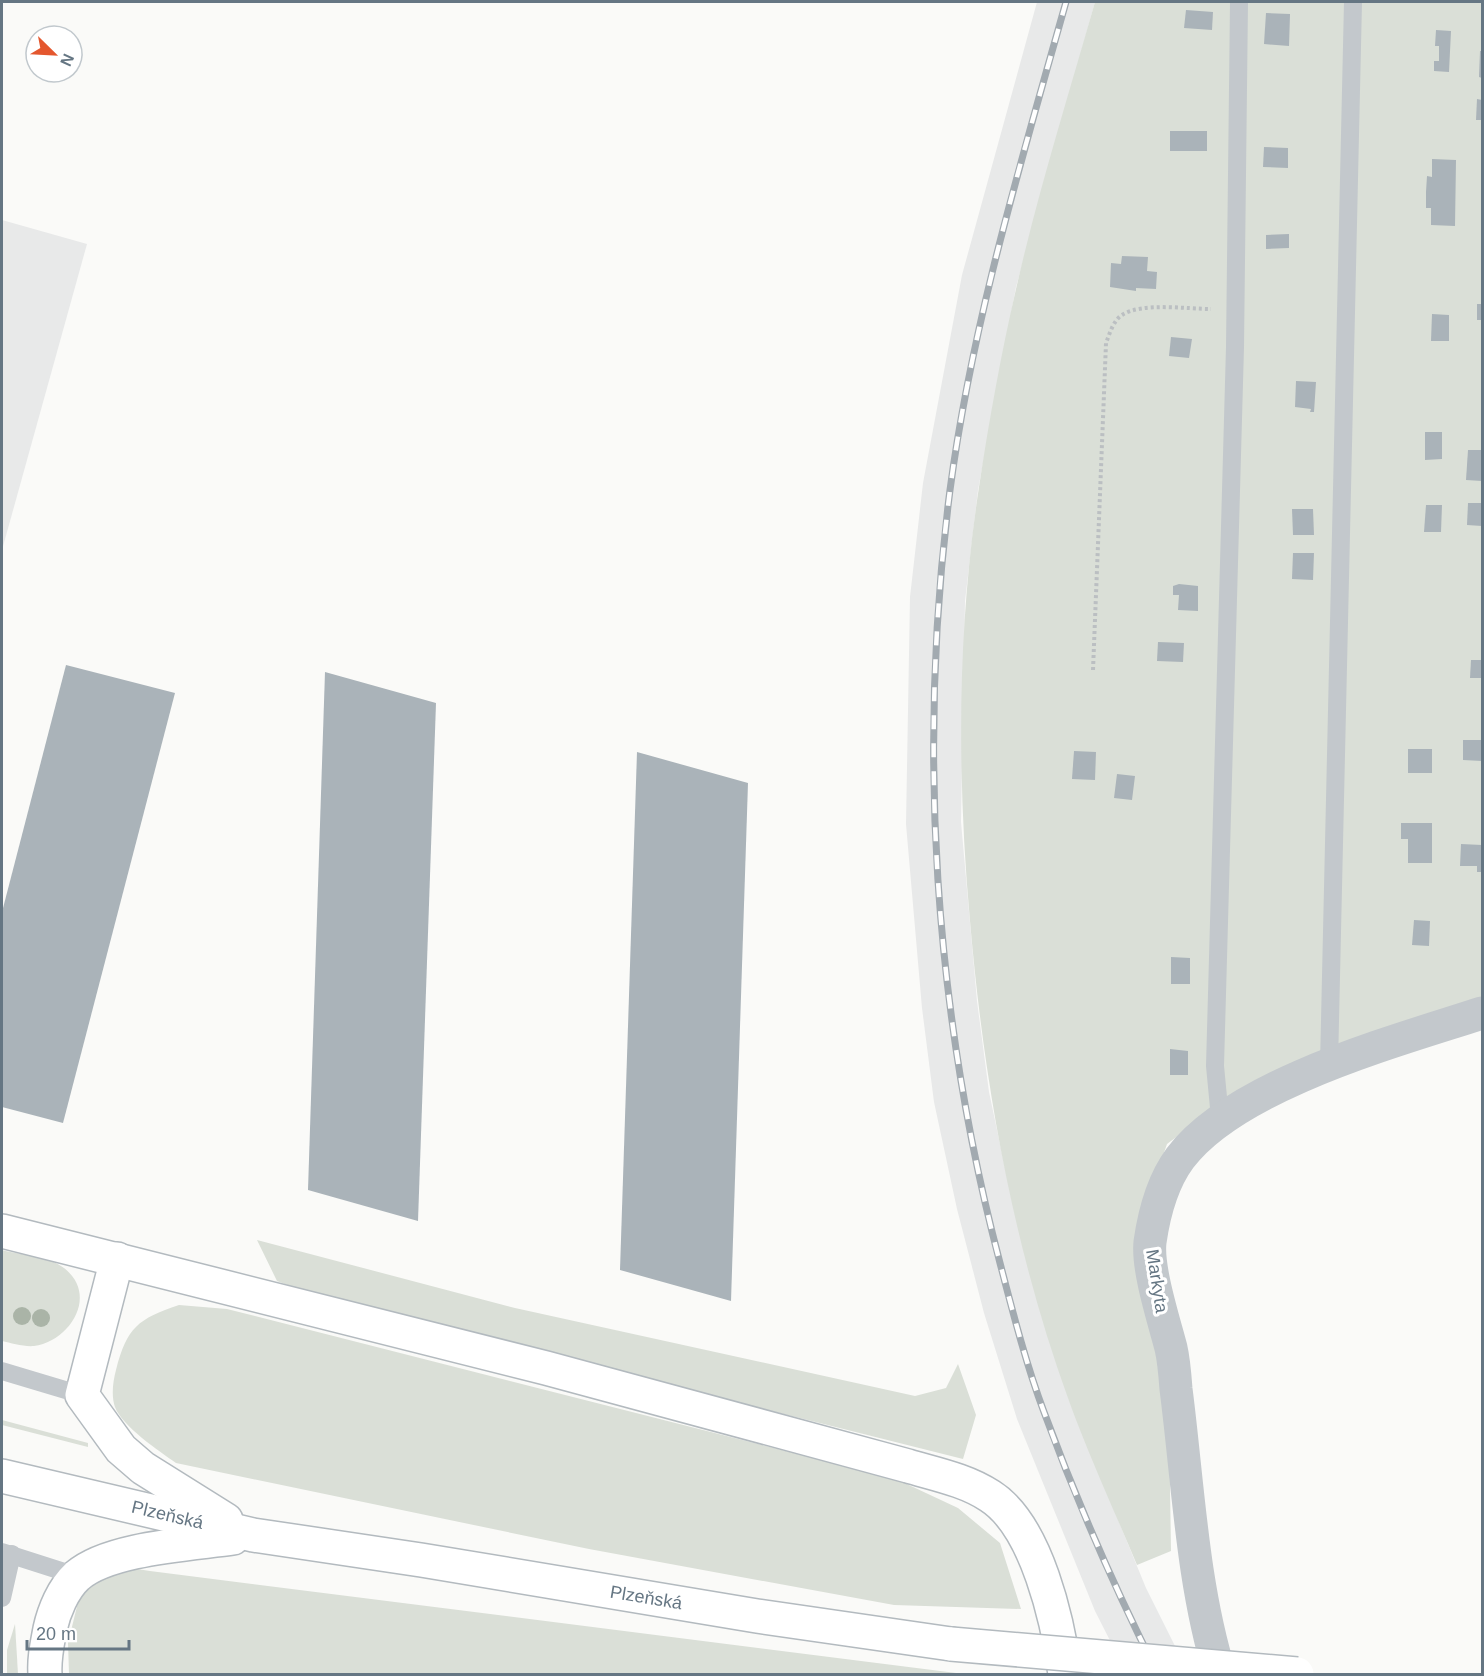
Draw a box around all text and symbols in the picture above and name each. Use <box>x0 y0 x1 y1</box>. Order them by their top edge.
north arrow <box>24 24 84 84</box>
text: N <box>57 51 77 69</box>
street label: Markyta <box>1142 1248 1172 1315</box>
street label: Plzeňská <box>130 1497 206 1533</box>
street label: Plzeňská <box>609 1582 685 1614</box>
scale bar <box>27 1613 129 1651</box>
text: 20 m <box>36 1624 76 1644</box>

